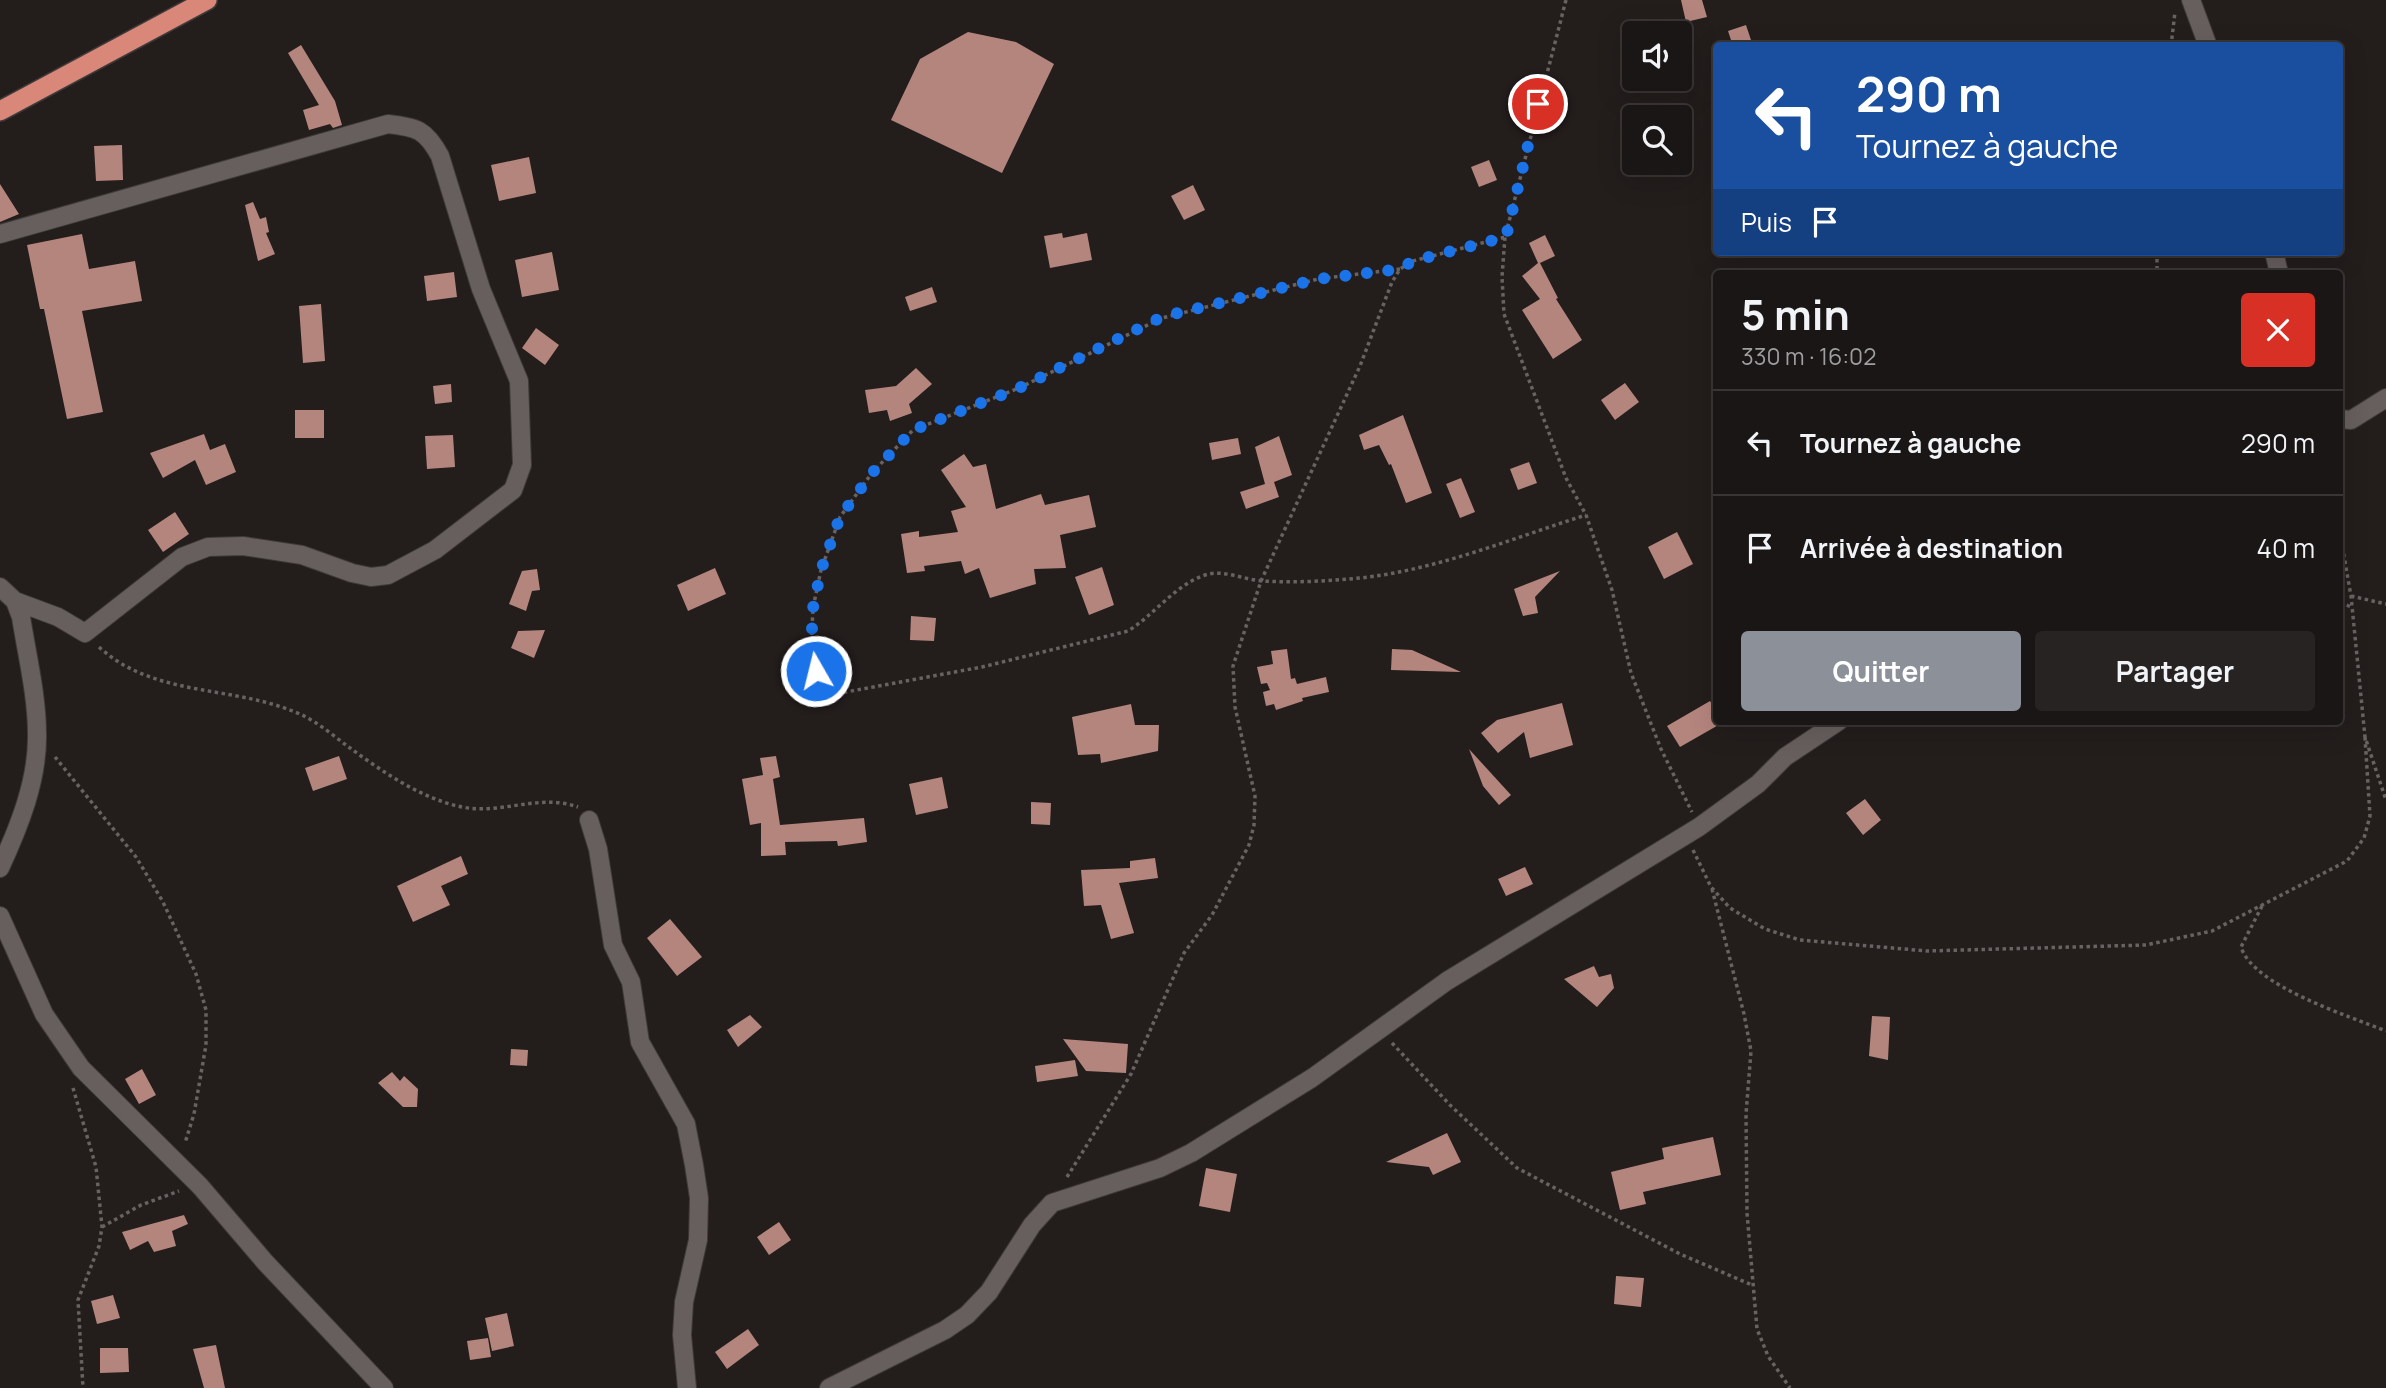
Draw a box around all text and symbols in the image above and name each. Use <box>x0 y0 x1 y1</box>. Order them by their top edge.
map controls <box>1622 21 1692 175</box>
button: sound <box>1622 21 1692 91</box>
text: 290 m <box>1856 60 2002 127</box>
icon: left <box>1741 70 1832 161</box>
pin <box>1508 74 1568 134</box>
icon: arrive <box>1519 85 1557 123</box>
button: search <box>1622 105 1692 175</box>
text: Tournez à gauche <box>1856 124 2118 168</box>
icon: arrive <box>1806 203 1844 241</box>
text: Puis <box>1741 204 1792 240</box>
text: 5 min <box>1741 285 1850 343</box>
button: close <box>2241 293 2315 367</box>
text: 330 m · 16:02 <box>1741 340 1876 372</box>
icon: left <box>1741 424 1779 462</box>
text: Tournez à gauche <box>1800 425 2021 461</box>
text: 290 m <box>2241 425 2315 461</box>
icon: arrive <box>1741 529 1779 567</box>
text: Arrivée à destination <box>1800 530 2063 566</box>
text: 40 m <box>2257 530 2315 566</box>
button: Quitter <box>1741 631 2021 711</box>
button: Partager <box>2035 631 2315 711</box>
position arrow <box>779 634 853 708</box>

